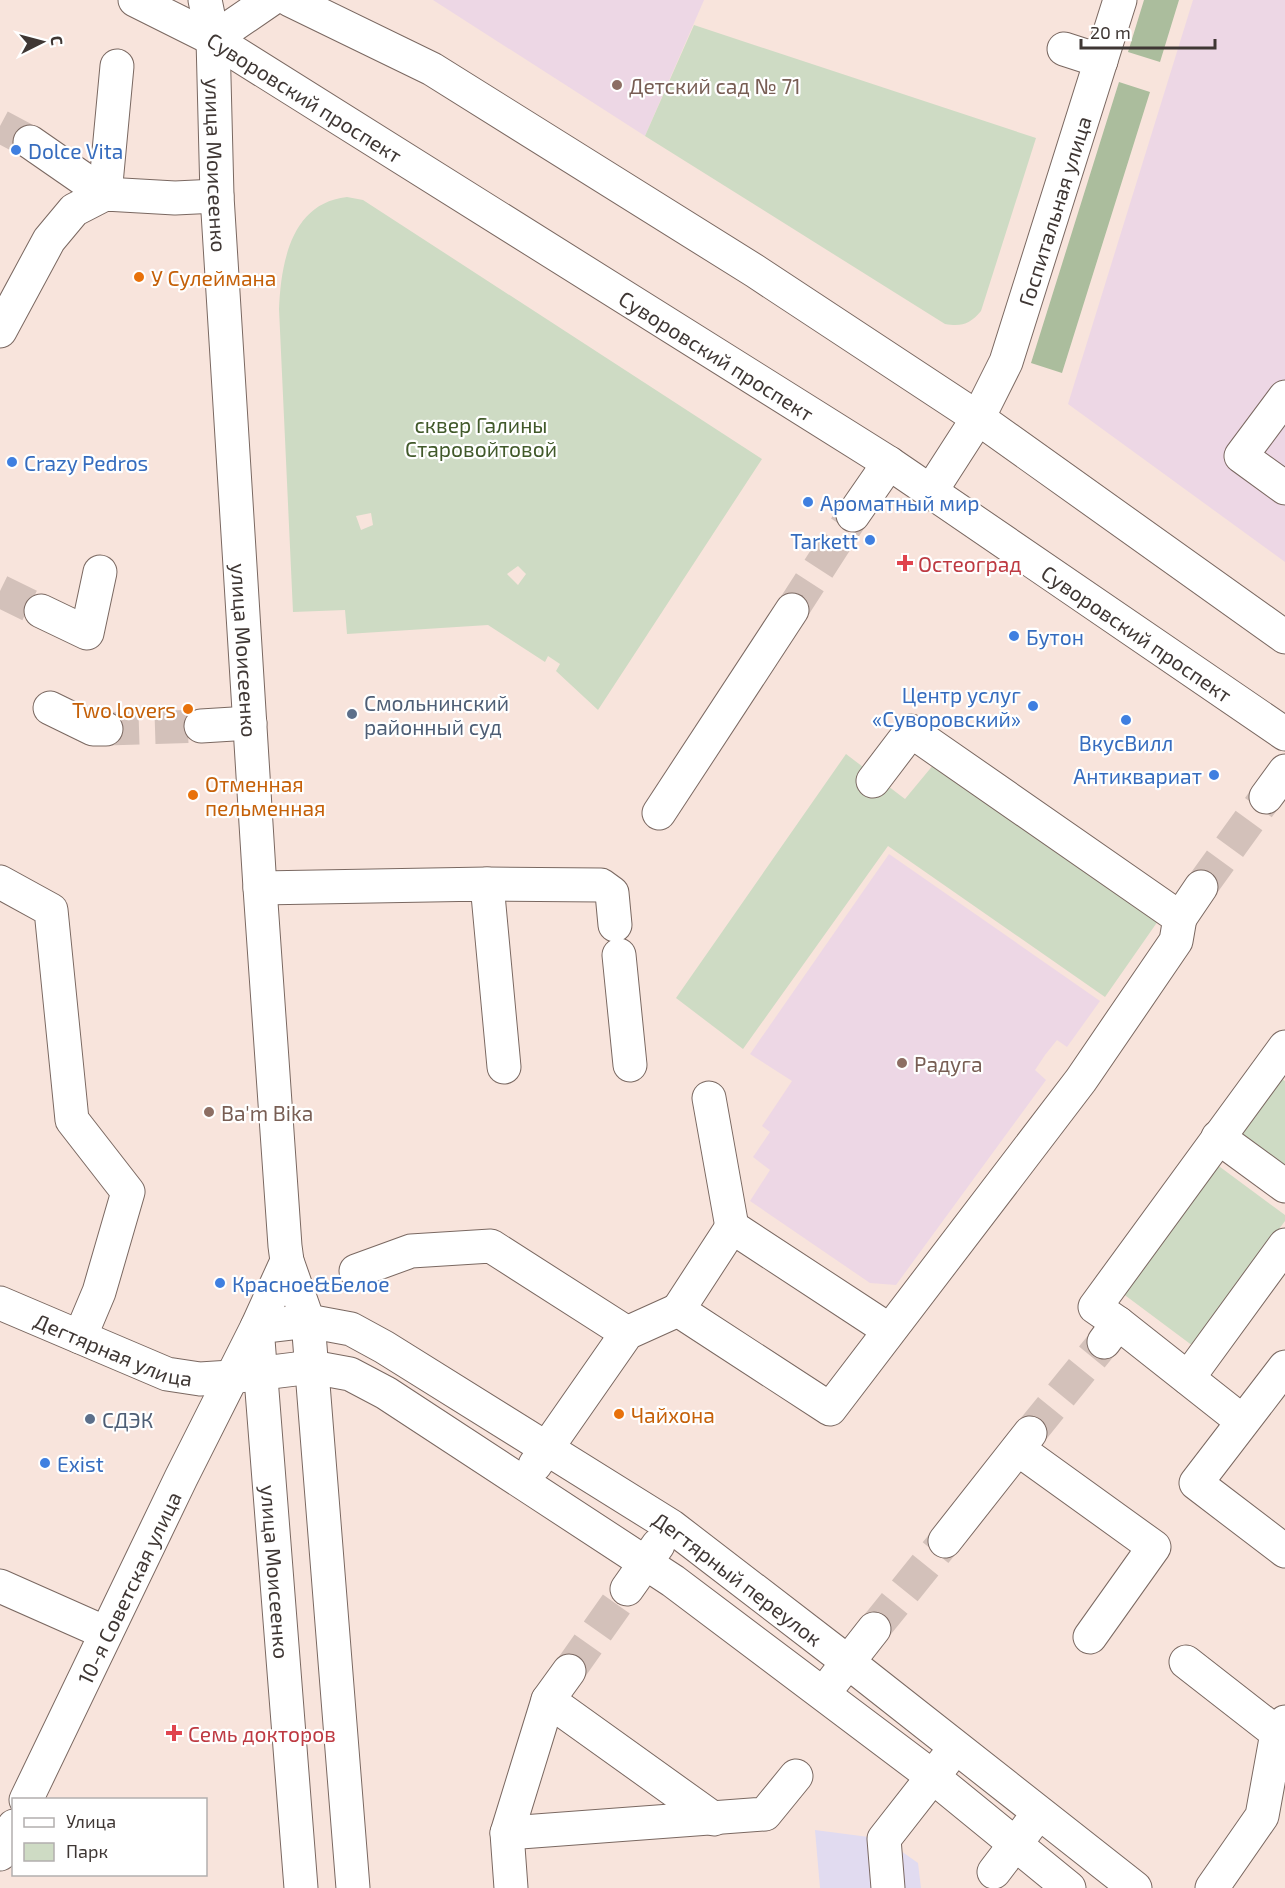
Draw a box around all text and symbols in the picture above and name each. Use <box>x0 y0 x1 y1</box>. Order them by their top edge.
north arrow <box>12 12 72 72</box>
scale bar <box>1081 12 1214 50</box>
text: 20 m <box>1090 21 1131 43</box>
street label: Суворовский проспект <box>203 26 407 167</box>
text: С <box>47 35 67 46</box>
place label: Детский сад № 71 <box>629 73 801 98</box>
street label: улица Моисеенко <box>200 78 233 253</box>
marker: Детский сад № 71 <box>610 78 624 92</box>
street label: Госпитальная улица <box>1012 113 1095 309</box>
place label: Dolce Vita <box>28 138 123 163</box>
marker: Dolce Vita <box>9 143 23 157</box>
place label: У Сулеймана <box>151 265 276 291</box>
marker: У Сулеймана <box>132 270 146 284</box>
street label: Суворовский проспект <box>615 285 819 425</box>
park label: сквер Галины Старовойтовой <box>405 412 557 461</box>
place label: Crazy Pedros <box>24 450 148 475</box>
marker: Crazy Pedros <box>5 455 19 469</box>
place label: Ароматный мир <box>820 490 980 515</box>
marker: Ароматный мир <box>801 495 815 509</box>
place label: Tarkett <box>790 528 858 553</box>
marker: Tarkett <box>863 533 877 547</box>
place label: Остеоград <box>918 551 1022 576</box>
marker: Остеоград <box>896 554 914 572</box>
street label: Суворовский проспект <box>1037 559 1237 707</box>
street label: улица Моисеенко <box>226 562 263 738</box>
place label: Бутон <box>1026 624 1084 650</box>
marker: Бутон <box>1007 629 1021 643</box>
place label: Центр услуг «Суворовский» <box>872 682 1021 732</box>
place label: Смольнинский районный суд <box>364 690 509 740</box>
place label: Two lovers <box>72 697 176 722</box>
marker: Центр услуг «Суворовский» <box>1026 699 1040 713</box>
marker: Two lovers <box>181 702 195 716</box>
marker: Смольнинский районный суд <box>345 707 359 721</box>
marker: ВкусВилл <box>1119 713 1133 727</box>
place label: ВкусВилл <box>1079 730 1173 756</box>
place label: Антиквариат <box>1073 763 1202 788</box>
marker: Антиквариат <box>1207 768 1221 782</box>
place label: Отменная пельменная <box>205 771 325 820</box>
marker: Отменная пельменная <box>186 788 200 802</box>
place label: Радуга <box>914 1051 983 1077</box>
marker: Радуга <box>895 1056 909 1070</box>
place label: Ba'm Bika <box>221 1100 313 1125</box>
marker: Ba'm Bika <box>202 1105 216 1119</box>
place label: Красное&Белое <box>232 1271 390 1296</box>
marker: Красное&Белое <box>213 1276 227 1290</box>
street label: Дегтярная улица <box>31 1307 194 1390</box>
place label: Чайхона <box>631 1402 715 1427</box>
place label: СДЭК <box>102 1407 153 1432</box>
marker: Чайхона <box>612 1407 626 1421</box>
marker: СДЭК <box>83 1412 97 1426</box>
place label: Exist <box>57 1451 104 1476</box>
marker: Exist <box>38 1456 52 1470</box>
street label: улица Моисеенко <box>256 1484 295 1660</box>
street label: 10-я Советская улица <box>71 1487 185 1688</box>
street label: Дегтярный переулок <box>649 1506 828 1650</box>
place label: Семь докторов <box>188 1721 336 1746</box>
marker: Семь докторов <box>165 1724 183 1742</box>
legend <box>12 1798 207 1876</box>
text: Улица <box>66 1810 116 1832</box>
text: Парк <box>66 1840 108 1862</box>

